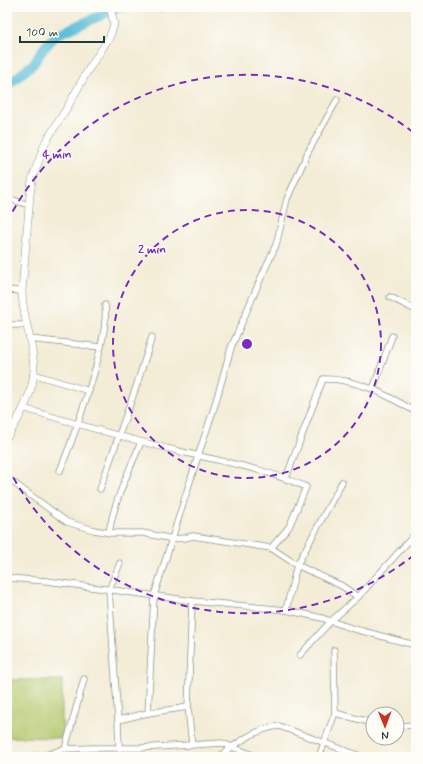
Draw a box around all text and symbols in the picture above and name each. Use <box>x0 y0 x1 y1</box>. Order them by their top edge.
scale bar <box>20 18 104 44</box>
text: 100 m <box>26 25 58 41</box>
text: 4 min <box>42 147 72 163</box>
text: 2 min <box>138 242 166 258</box>
centre of rings <box>240 337 254 351</box>
north arrow <box>365 706 405 746</box>
text: N <box>381 728 389 742</box>

